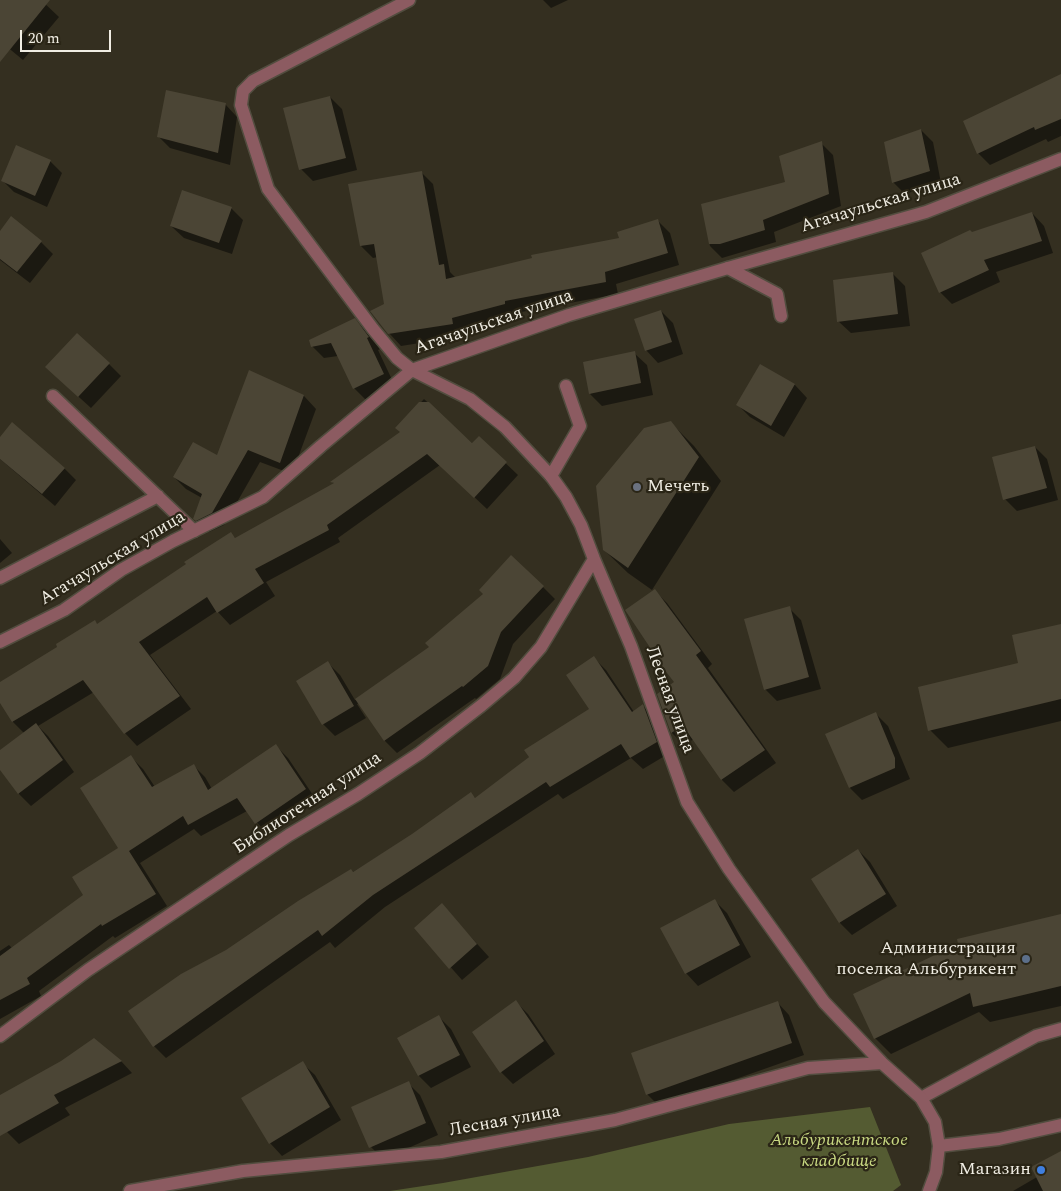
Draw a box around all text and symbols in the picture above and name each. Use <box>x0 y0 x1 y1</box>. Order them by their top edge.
scale bar <box>22 20 114 52</box>
text: 20 m <box>28 27 60 50</box>
street label: Агачаульская улица <box>798 169 964 239</box>
street label: Агачаульская улица <box>412 286 576 360</box>
place label: Мечеть <box>647 476 709 498</box>
marker: Мечеть <box>631 481 643 493</box>
street label: Агачаульская улица <box>36 507 190 611</box>
street label: Лесная улица <box>640 644 698 756</box>
street label: Библиотечная улица <box>230 748 386 860</box>
place label: Администрация поселка Альбурикент <box>836 938 1016 981</box>
marker: Администрация поселка Альбурикент <box>1020 953 1032 965</box>
street label: Лесная улица <box>448 1102 562 1142</box>
park label: Альбурикентское кладбище <box>770 1130 908 1172</box>
place label: Магазин <box>958 1159 1031 1181</box>
marker: Магазин <box>1035 1164 1047 1176</box>

